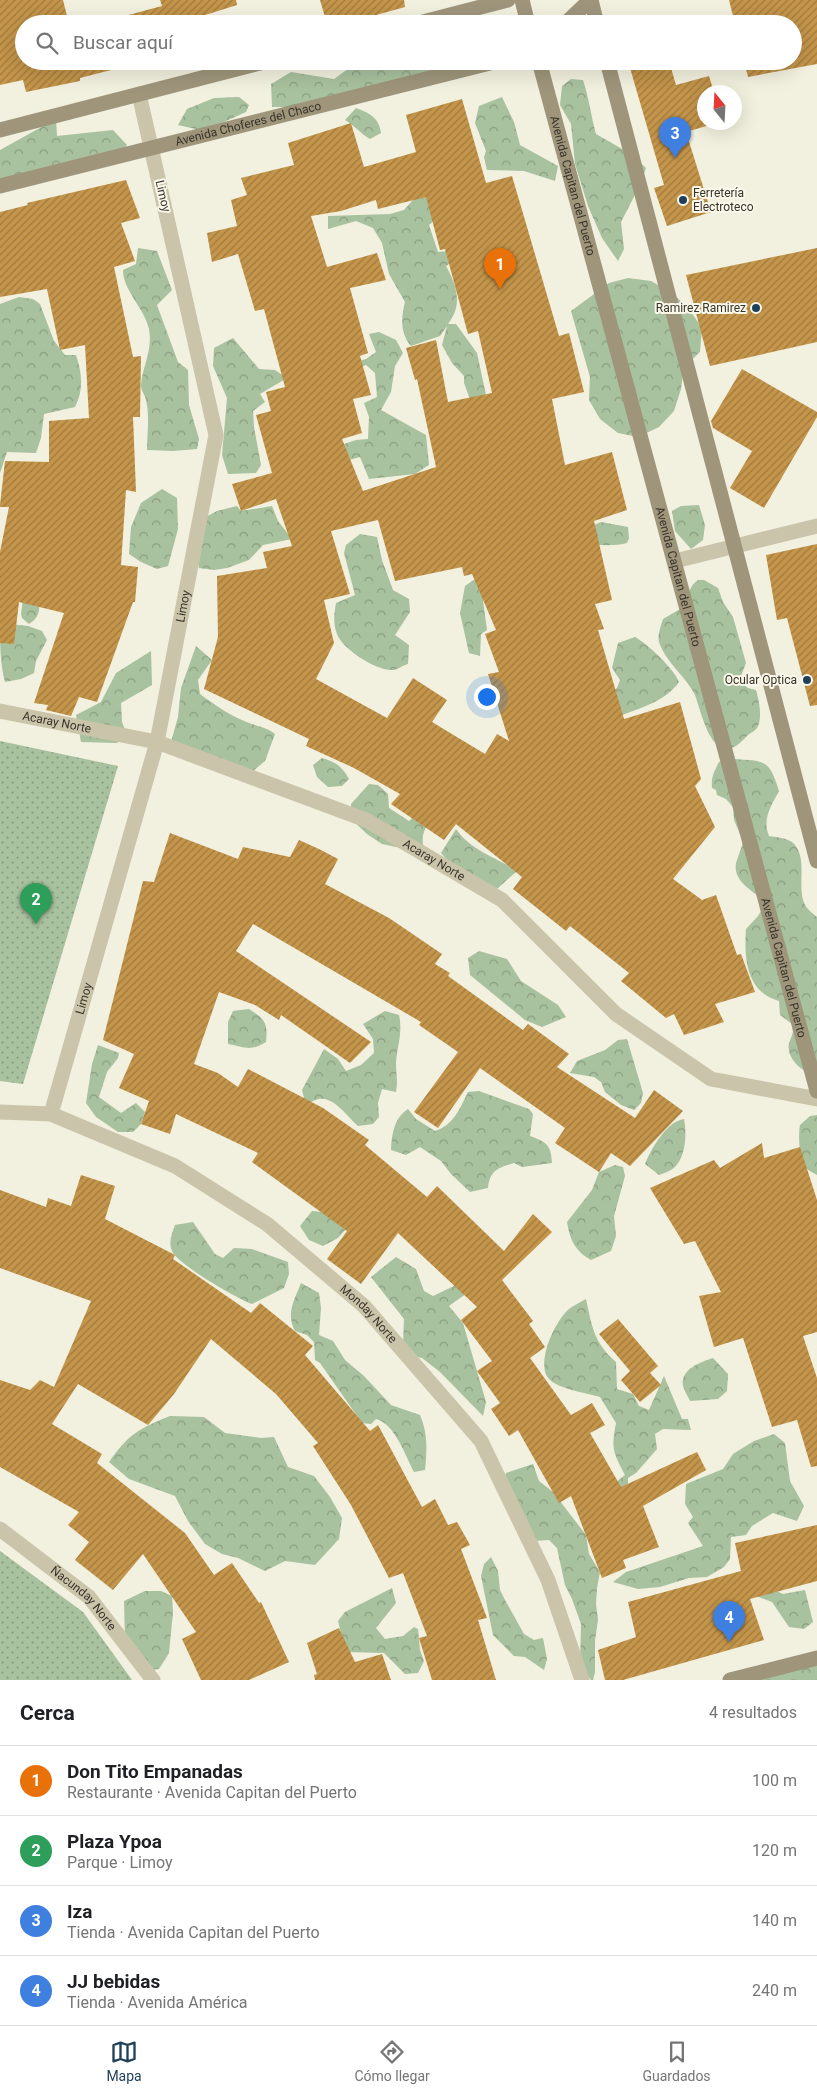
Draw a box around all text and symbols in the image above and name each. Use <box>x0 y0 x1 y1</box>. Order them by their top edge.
search box <box>15 15 802 70</box>
icon: search <box>33 29 61 57</box>
text: Buscar aquí <box>73 31 173 54</box>
north arrow <box>697 85 742 130</box>
street label: Avenida Choferes del Chaco <box>174 99 323 149</box>
street label: Avenida Capitan del Puerto <box>547 114 598 257</box>
pin: 3 <box>659 117 691 158</box>
street label: Limoy <box>153 179 174 214</box>
place label: Ferretería Electroteco <box>693 186 754 214</box>
marker: Ferretería Electroteco <box>677 194 689 206</box>
pin: 1 <box>484 248 516 289</box>
place label: Ramirez Ramirez <box>656 301 746 315</box>
marker: Ramirez Ramirez <box>750 302 762 314</box>
street label: Avenida Capitan del Puerto <box>653 505 704 648</box>
street label: Limoy <box>173 589 193 624</box>
place label: Ocular Optica <box>725 673 797 687</box>
marker: Ocular Optica <box>801 674 813 686</box>
your location <box>474 684 500 710</box>
street label: Acaray Norte <box>21 709 92 736</box>
street label: Acaray Norte <box>400 836 468 884</box>
pin: 2 <box>20 883 52 924</box>
street label: Avenida Capitan del Puerto <box>758 896 809 1039</box>
street label: Limoy <box>73 981 95 1016</box>
street label: Monday Norte <box>337 1282 400 1346</box>
street label: Ñacunday Norte <box>48 1562 119 1633</box>
pin: 4 <box>713 1601 745 1642</box>
text: Cerca <box>20 1701 75 1725</box>
text: 4 resultados <box>709 1703 797 1722</box>
text: Don Tito Empanadas <box>67 1760 243 1783</box>
text: 1 <box>31 1771 41 1790</box>
text: 100 m <box>752 1771 797 1790</box>
text: Restaurante · Avenida Capitan del Puerto <box>67 1783 357 1802</box>
text: Plaza Ypoa <box>67 1830 162 1853</box>
text: 2 <box>31 1841 41 1860</box>
text: 120 m <box>752 1841 797 1860</box>
text: Parque · Limoy <box>67 1853 173 1872</box>
text: Iza <box>67 1900 92 1923</box>
text: 3 <box>31 1911 41 1930</box>
text: 140 m <box>752 1911 797 1930</box>
text: Tienda · Avenida Capitan del Puerto <box>67 1923 320 1942</box>
text: JJ bebidas <box>67 1970 160 1993</box>
text: 4 <box>31 1981 41 2000</box>
text: 240 m <box>752 1981 797 2000</box>
text: Tienda · Avenida América <box>67 1993 248 2012</box>
tab: Mapa <box>106 2038 142 2084</box>
tab: Cómo llegar <box>354 2038 430 2084</box>
tab: Guardados <box>643 2038 711 2084</box>

